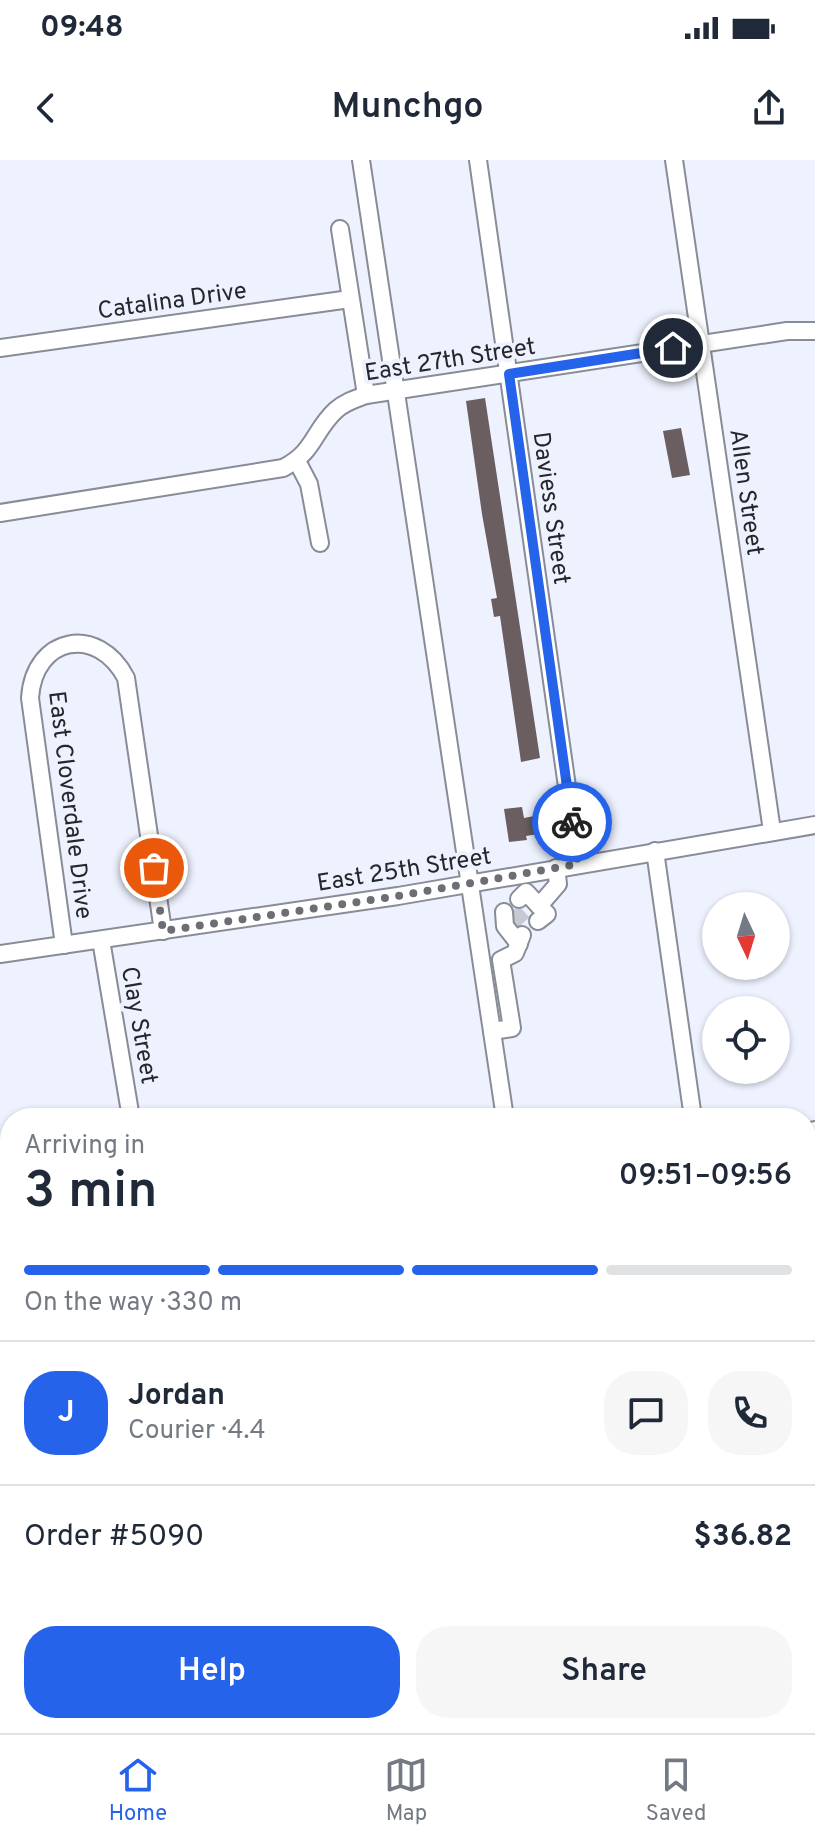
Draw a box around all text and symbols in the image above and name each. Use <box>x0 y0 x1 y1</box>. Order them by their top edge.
text: 09:48 <box>40 10 124 47</box>
text: Munchgo <box>331 85 484 131</box>
icon: back <box>24 86 68 130</box>
icon: share <box>747 86 791 130</box>
street label: Catalina Drive <box>96 277 249 327</box>
pin <box>639 314 707 382</box>
icon: home <box>651 326 695 370</box>
street label: East 27th Street <box>363 333 538 389</box>
street label: Allen Street <box>721 427 769 557</box>
street label: Daviess Street <box>524 430 576 587</box>
street label: East Cloverdale Drive <box>40 689 98 921</box>
courier <box>532 782 612 862</box>
icon: bike <box>550 800 594 844</box>
pin <box>120 834 188 902</box>
street label: East 25th Street <box>315 842 494 900</box>
icon: bag <box>132 846 176 890</box>
north arrow <box>702 892 790 980</box>
map controls <box>702 892 790 1084</box>
street label: Clay Street <box>113 964 163 1086</box>
button: locate <box>702 996 790 1084</box>
text: Arriving in <box>24 1130 145 1163</box>
text: 09:51–09:56 <box>619 1158 792 1195</box>
text: 3 min <box>24 1160 157 1226</box>
text: On the way · 330 m <box>24 1287 242 1320</box>
button: chat <box>604 1371 688 1455</box>
button: phone <box>708 1371 792 1455</box>
text: Jordan <box>128 1378 225 1415</box>
text: J <box>58 1395 74 1432</box>
text: Courier · 4.4 <box>128 1415 266 1448</box>
text: Order #5090 <box>24 1519 204 1556</box>
text: $36.82 <box>694 1519 792 1556</box>
button: Help <box>24 1626 400 1718</box>
button: Share <box>416 1626 792 1718</box>
tab: Home <box>109 1753 167 1828</box>
tab: Map <box>384 1753 428 1828</box>
tab: Saved <box>646 1753 706 1828</box>

